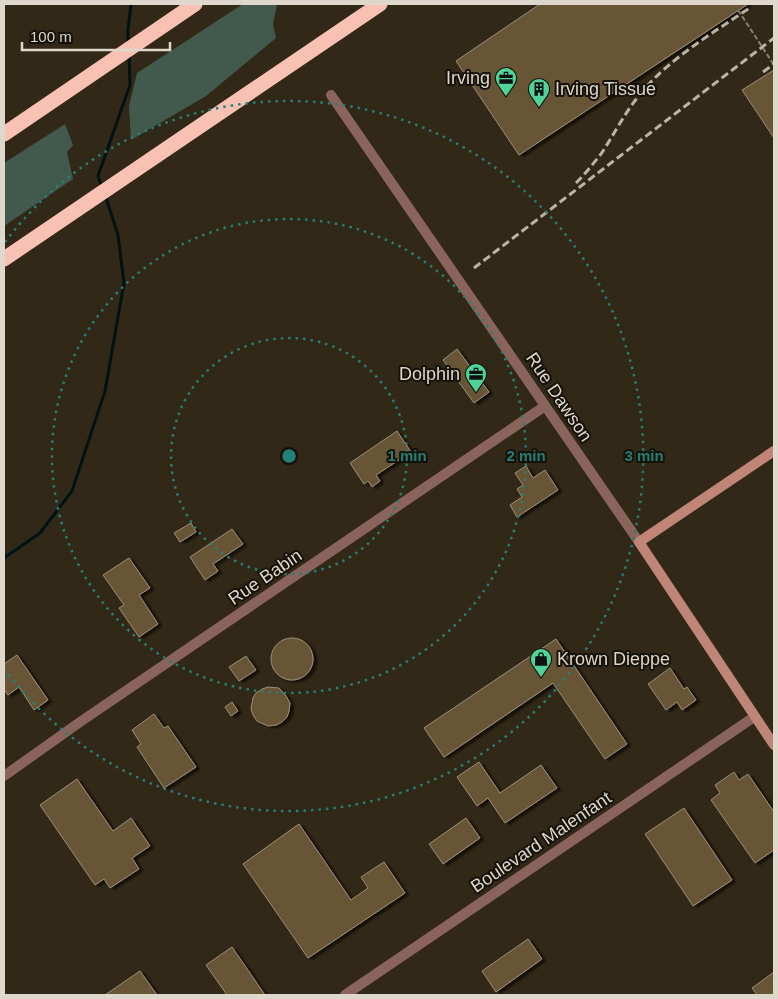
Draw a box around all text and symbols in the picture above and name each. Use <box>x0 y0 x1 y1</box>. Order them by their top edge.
scale bar <box>22 20 170 52</box>
text: 100 m <box>30 28 72 45</box>
office icon: Irving <box>494 66 518 97</box>
place label: Irving <box>446 68 490 88</box>
building icon: Irving Tissue <box>527 77 551 108</box>
place label: Irving Tissue <box>555 79 656 99</box>
street label: Rue Dawson <box>522 349 596 445</box>
office icon: Dolphin <box>464 362 488 393</box>
place label: Dolphin <box>399 364 460 384</box>
centre of rings <box>280 447 298 465</box>
text: 1 min <box>387 447 427 464</box>
text: 2 min <box>506 447 546 464</box>
text: 3 min <box>624 447 664 464</box>
street label: Rue Babin <box>225 545 305 609</box>
shop icon: Krown Dieppe <box>529 647 553 678</box>
place label: Krown Dieppe <box>557 649 670 669</box>
street label: Boulevard Malenfant <box>467 788 615 896</box>

